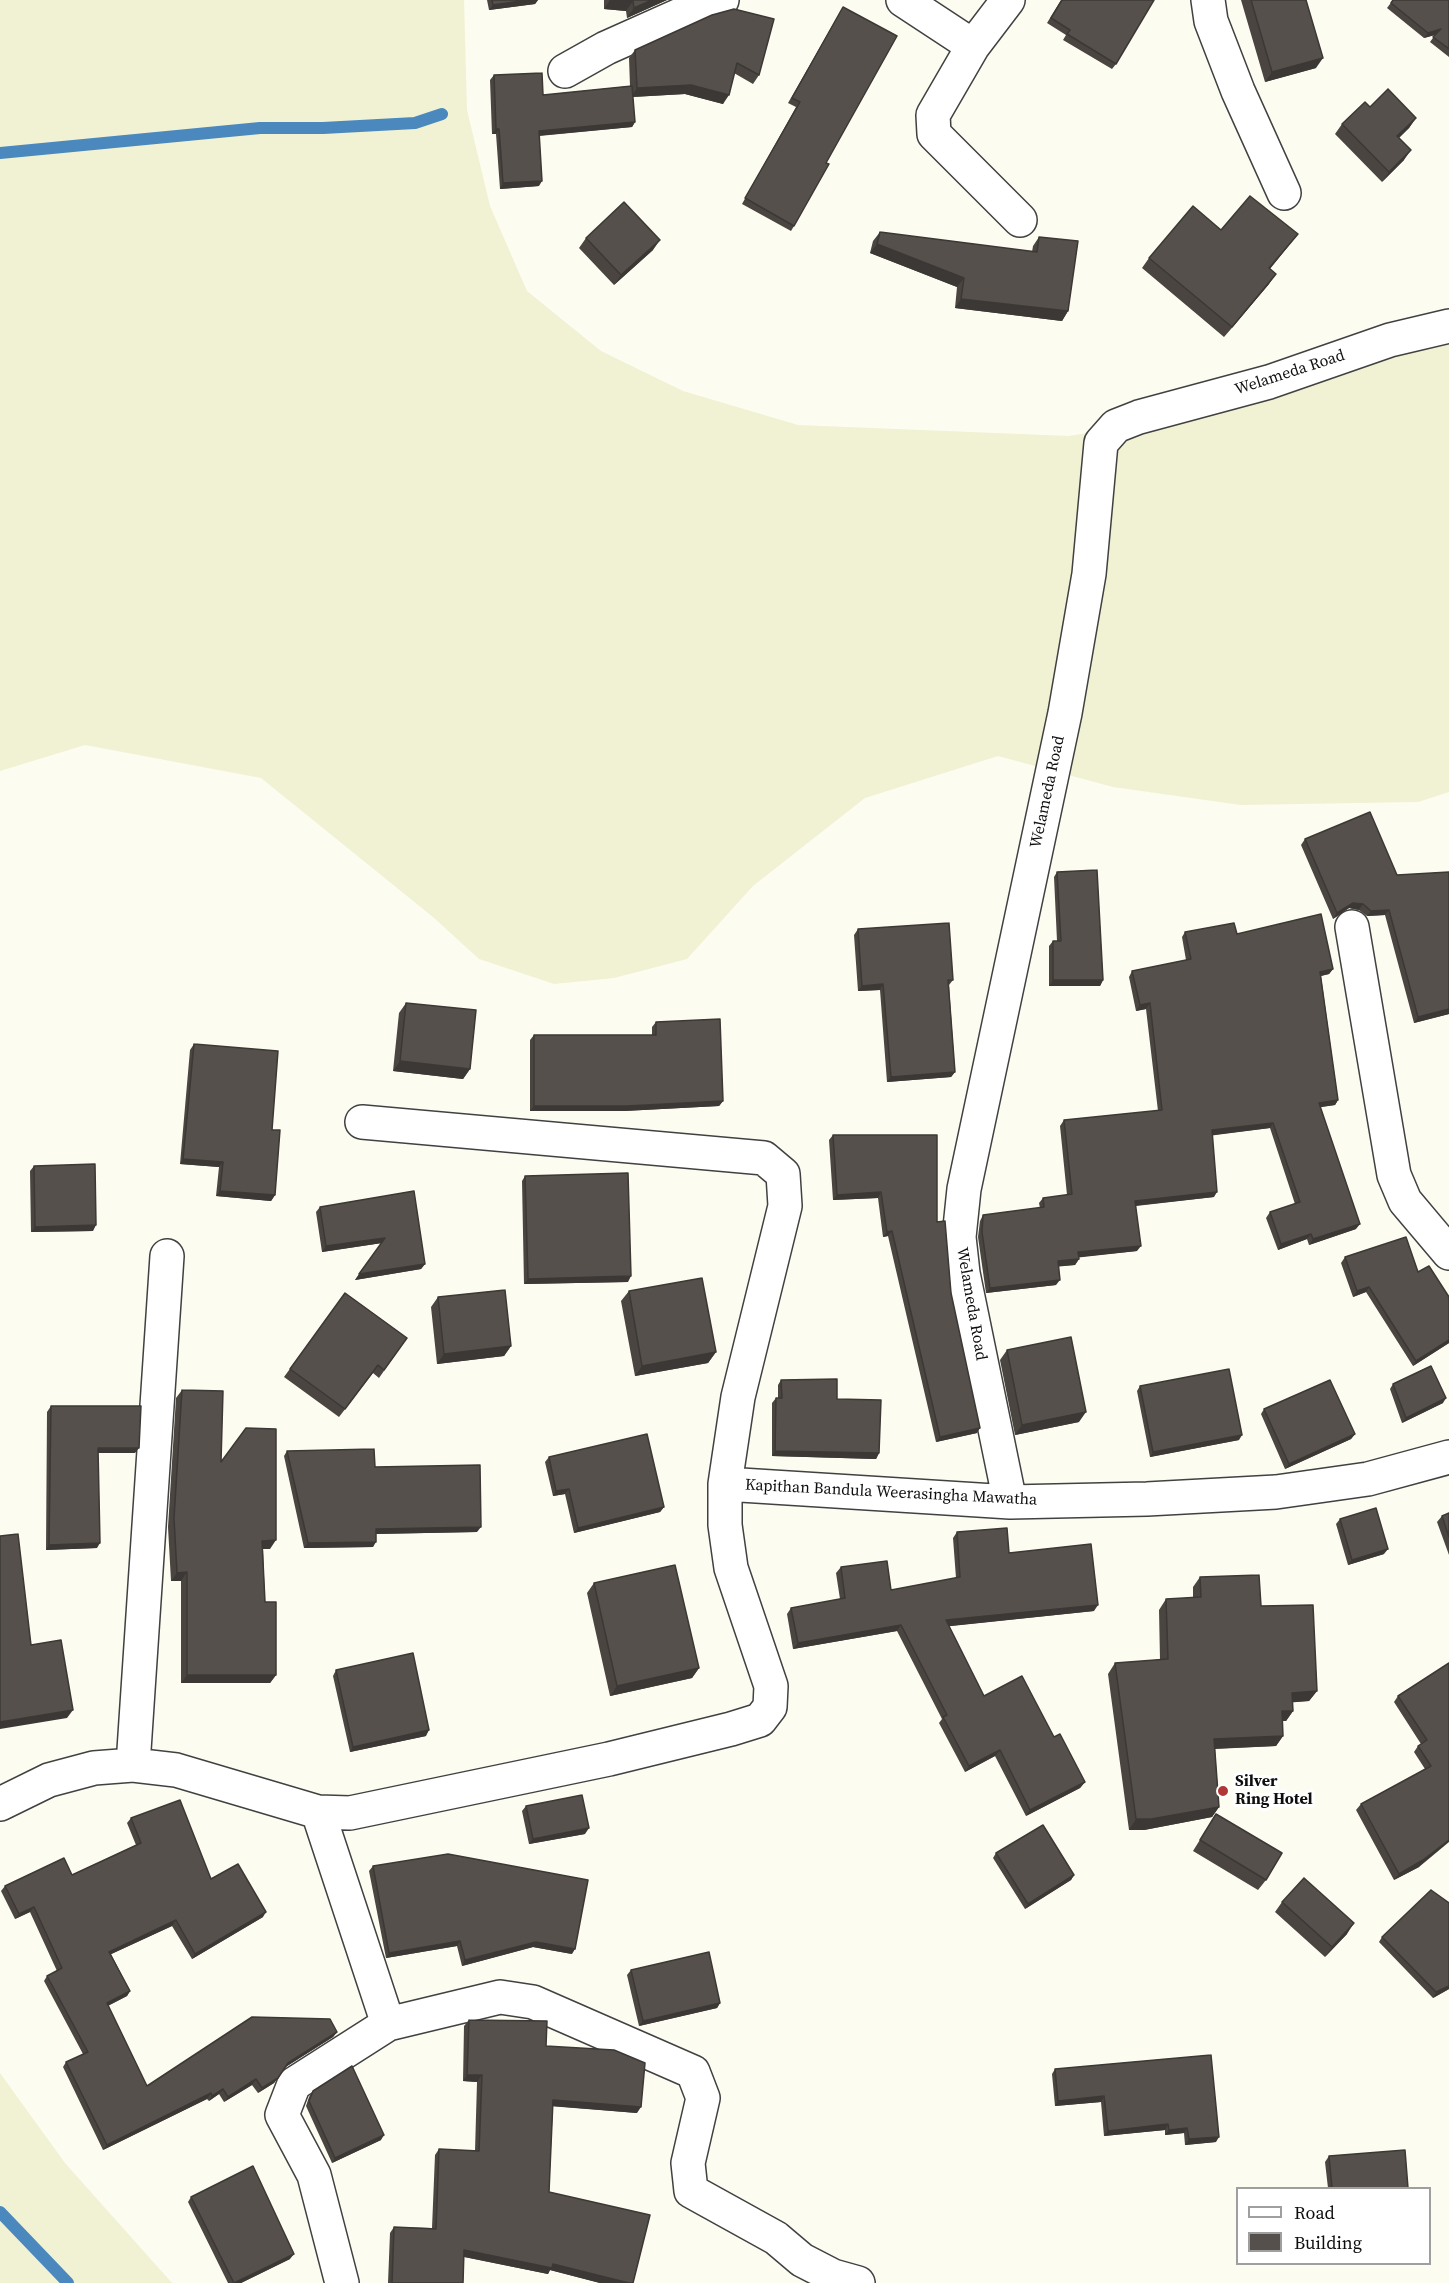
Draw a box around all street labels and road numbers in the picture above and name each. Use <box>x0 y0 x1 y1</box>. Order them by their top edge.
street label: Welameda Road <box>1233 346 1347 400</box>
street label: Welameda Road <box>1027 734 1069 850</box>
street label: Welameda Road <box>952 1246 990 1362</box>
street label: Kapithan Bandula Weerasingha Mawatha <box>744 1476 1038 1510</box>

